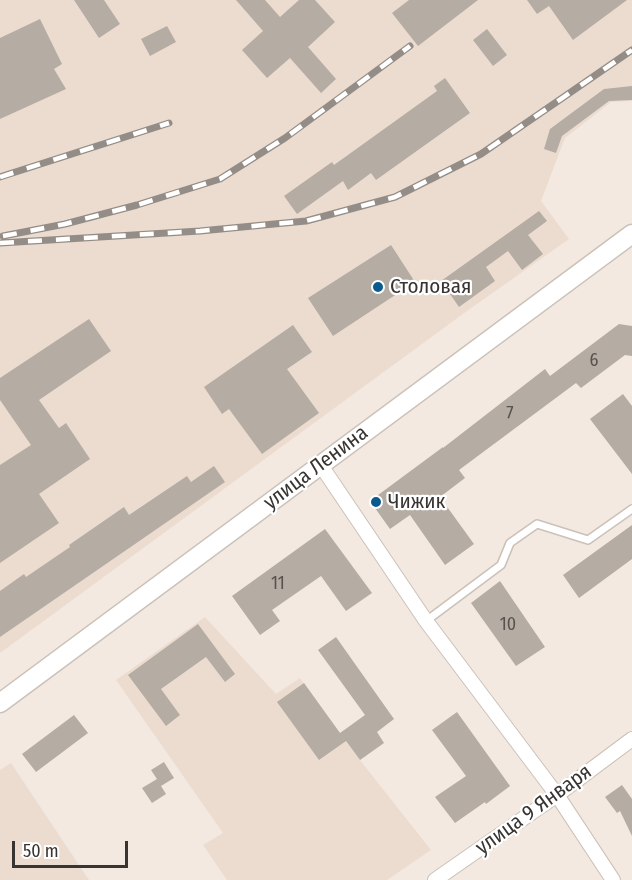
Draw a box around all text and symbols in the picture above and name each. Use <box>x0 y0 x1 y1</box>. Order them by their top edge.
place label: Столовая <box>390 274 471 300</box>
marker: Столовая <box>371 280 385 294</box>
house number: 6 <box>590 350 598 372</box>
house number: 7 <box>506 403 514 425</box>
street label: улица Ленина <box>259 421 373 515</box>
place label: Чижик <box>388 489 445 515</box>
marker: Чижик <box>369 495 383 509</box>
house number: 11 <box>271 573 285 595</box>
house number: 10 <box>500 614 516 636</box>
street label: улица 9 Января <box>471 759 597 861</box>
scale bar <box>15 829 130 867</box>
text: 50 m <box>23 840 59 862</box>

